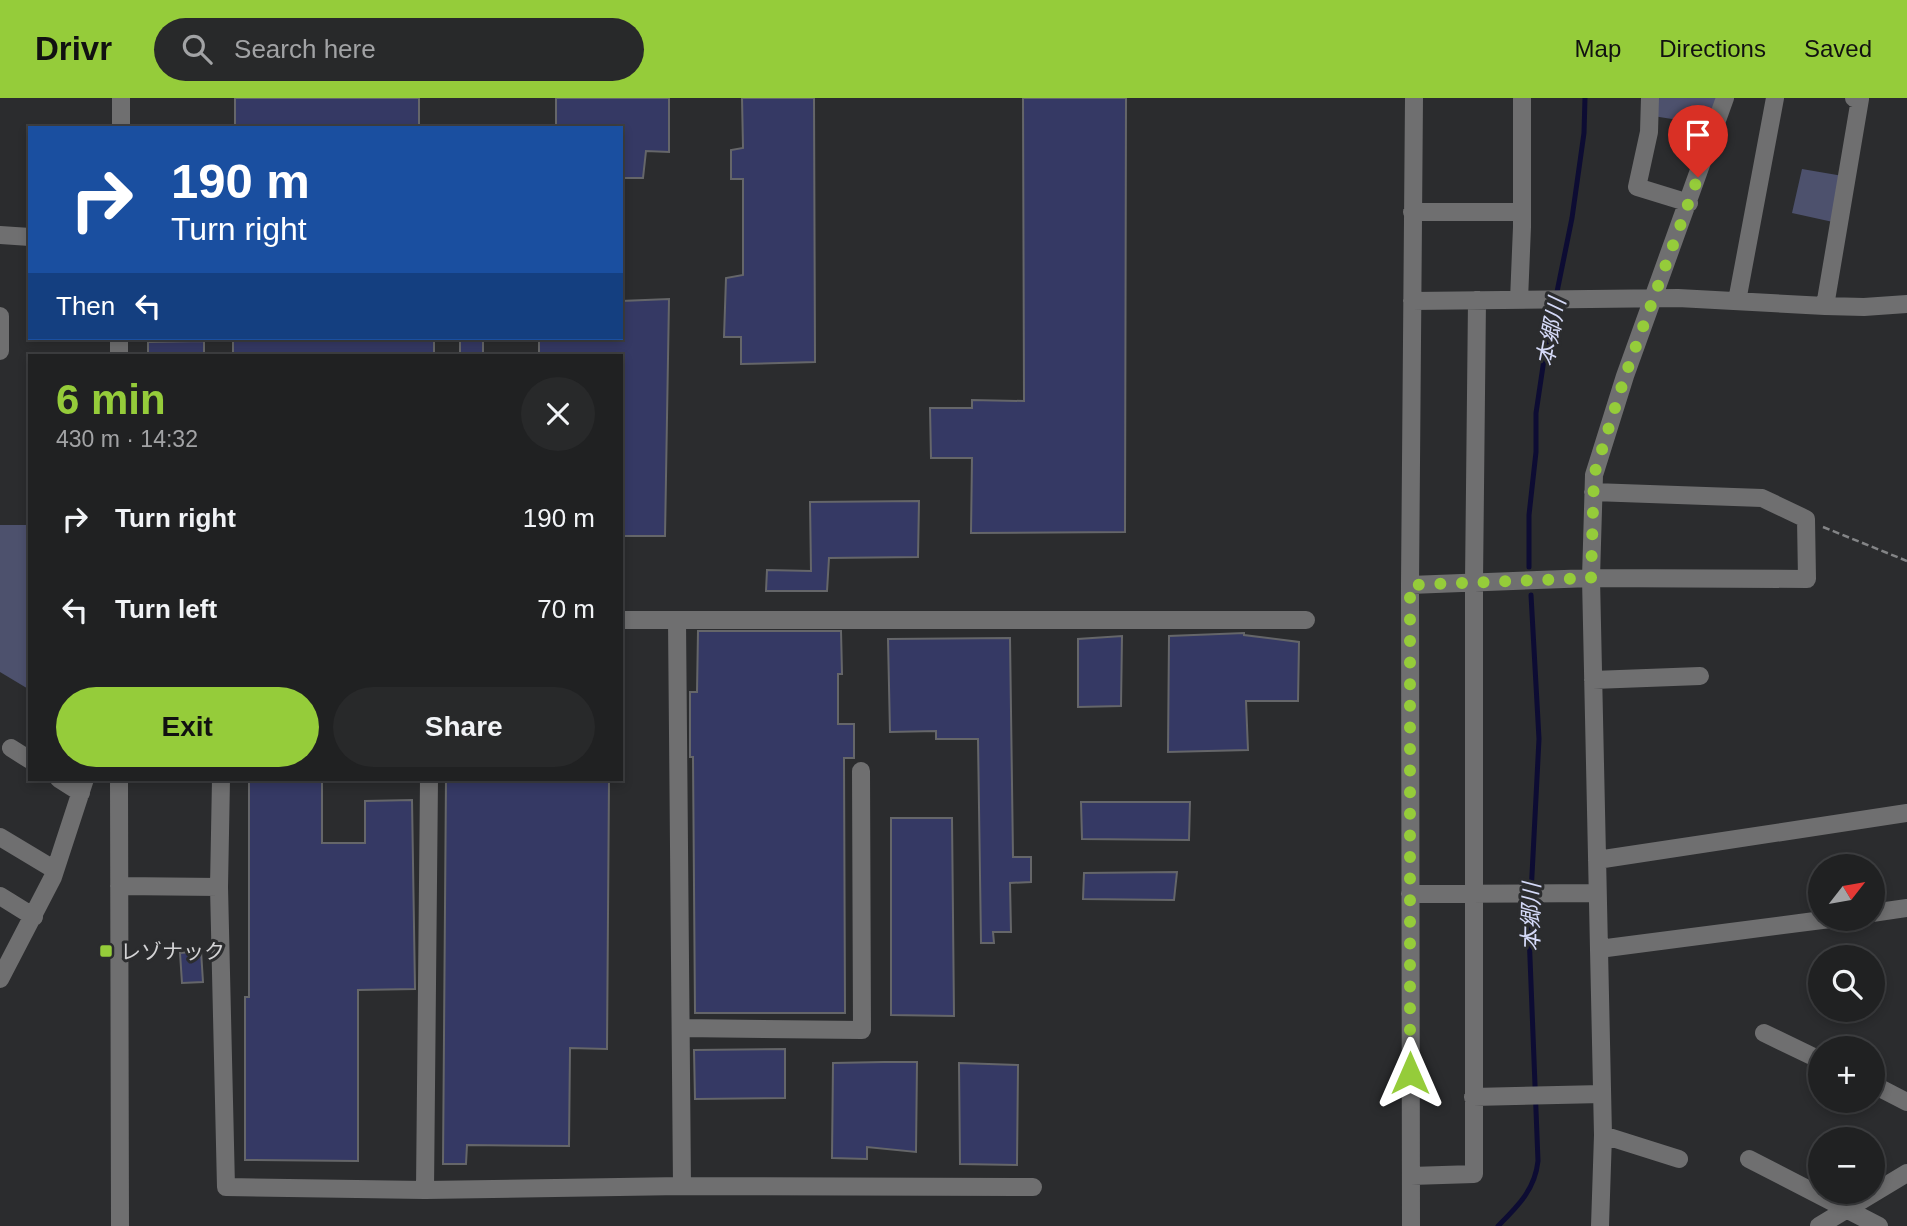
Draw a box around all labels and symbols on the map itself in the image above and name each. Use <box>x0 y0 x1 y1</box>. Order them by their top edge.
pin <box>1668 105 1728 177</box>
water label: 本郷川 <box>1532 293 1571 368</box>
north arrow <box>1808 854 1885 931</box>
water label: 本郷川 <box>1517 879 1545 952</box>
place label: レゾナック <box>120 940 225 963</box>
marker: レゾナック <box>98 943 114 959</box>
position arrow <box>1373 1036 1447 1110</box>

